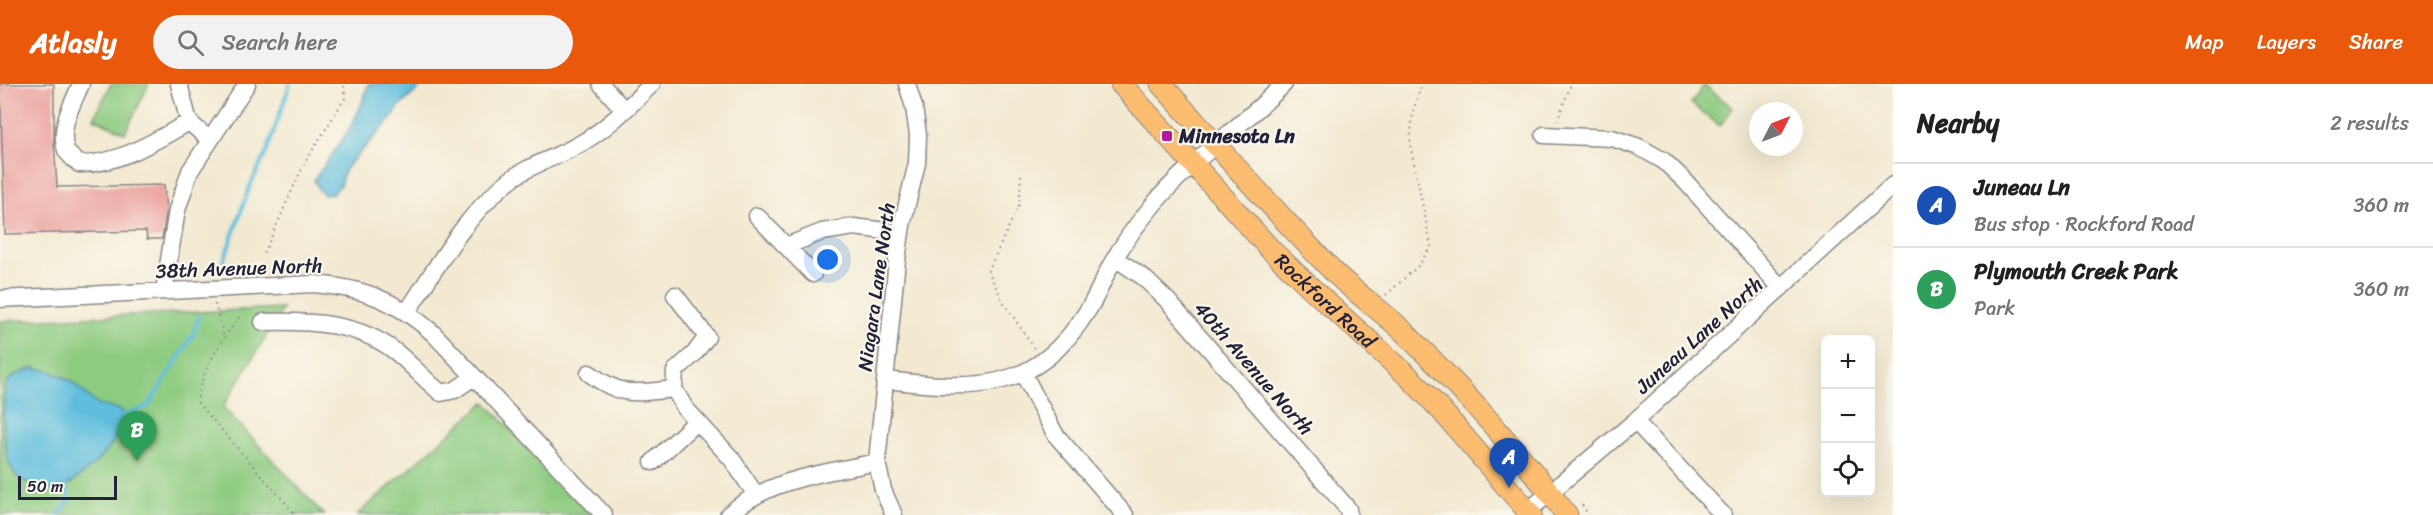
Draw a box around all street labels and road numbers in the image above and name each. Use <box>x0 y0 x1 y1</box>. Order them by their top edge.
street label: Niagara Lane North <box>847 201 906 373</box>
street label: Rockford Road <box>1266 245 1385 358</box>
street label: 38th Avenue North <box>155 248 323 289</box>
street label: Juneau Lane North <box>1626 268 1772 404</box>
street label: 40th Avenue North <box>1185 293 1322 444</box>

